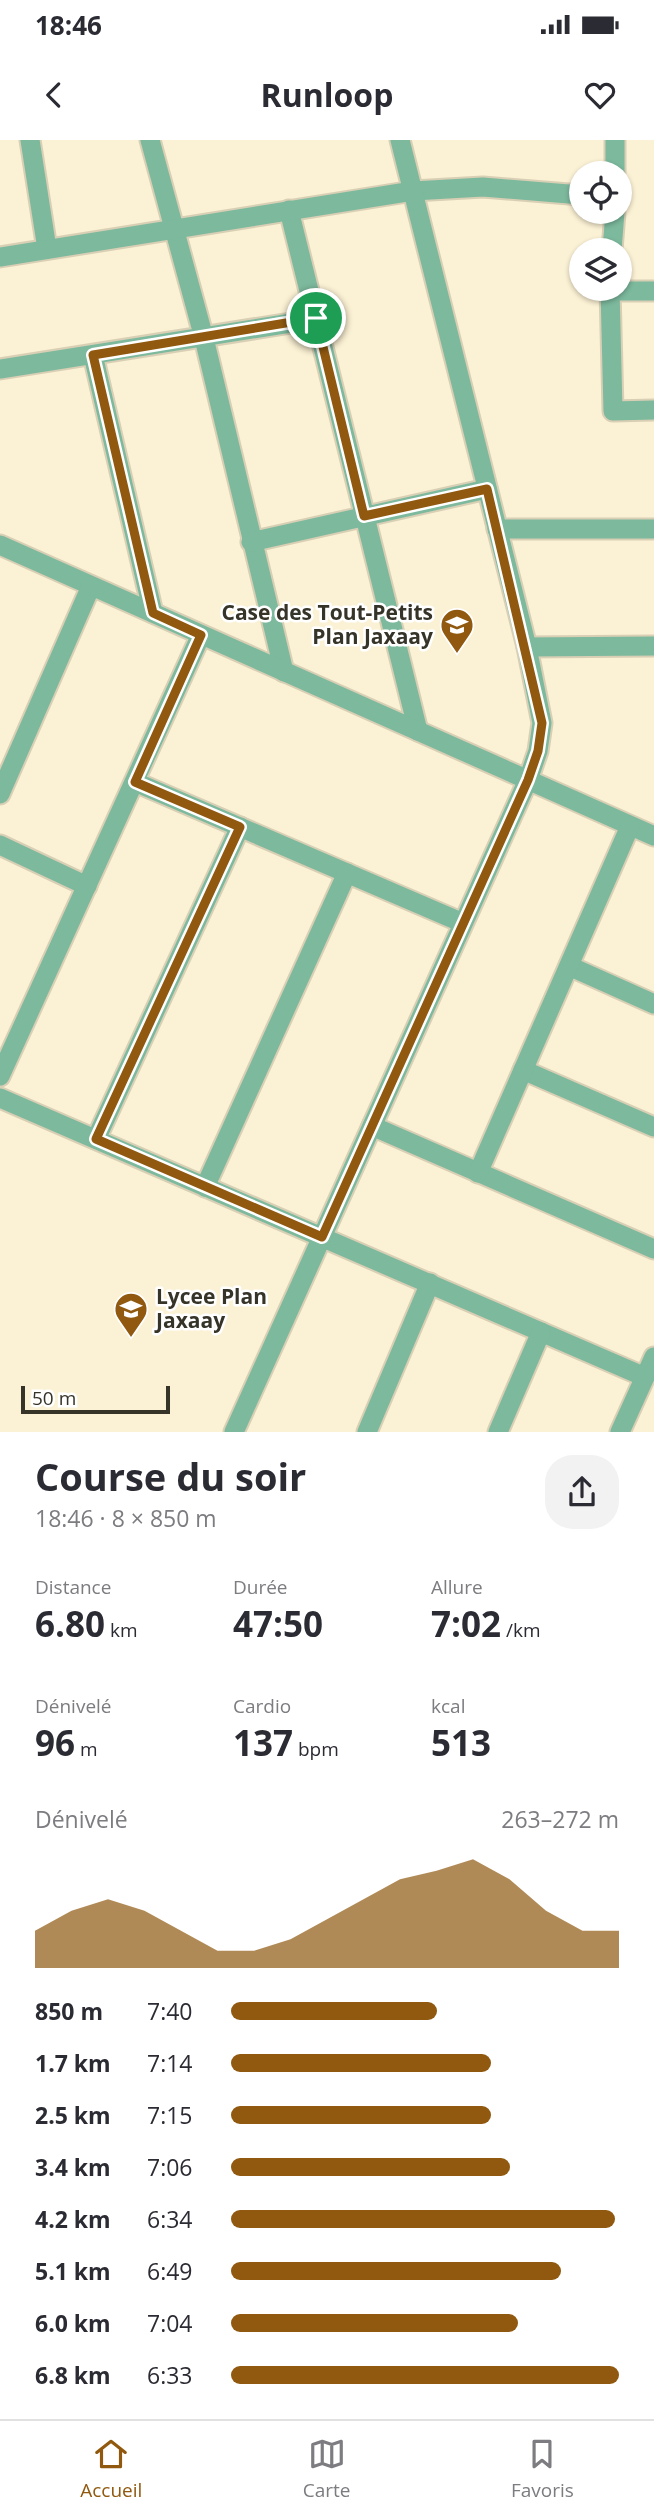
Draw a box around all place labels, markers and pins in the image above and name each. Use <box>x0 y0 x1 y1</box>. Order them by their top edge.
pin <box>286 288 346 348</box>
place label: Case des Tout-Petits Plan Jaxaay <box>222 598 433 650</box>
school or university icon: Case des Tout-Petits Plan Jaxaay <box>438 606 476 655</box>
place label: Lycee Plan Jaxaay <box>154 1282 267 1334</box>
school or university icon: Lycee Plan Jaxaay <box>112 1290 150 1339</box>

